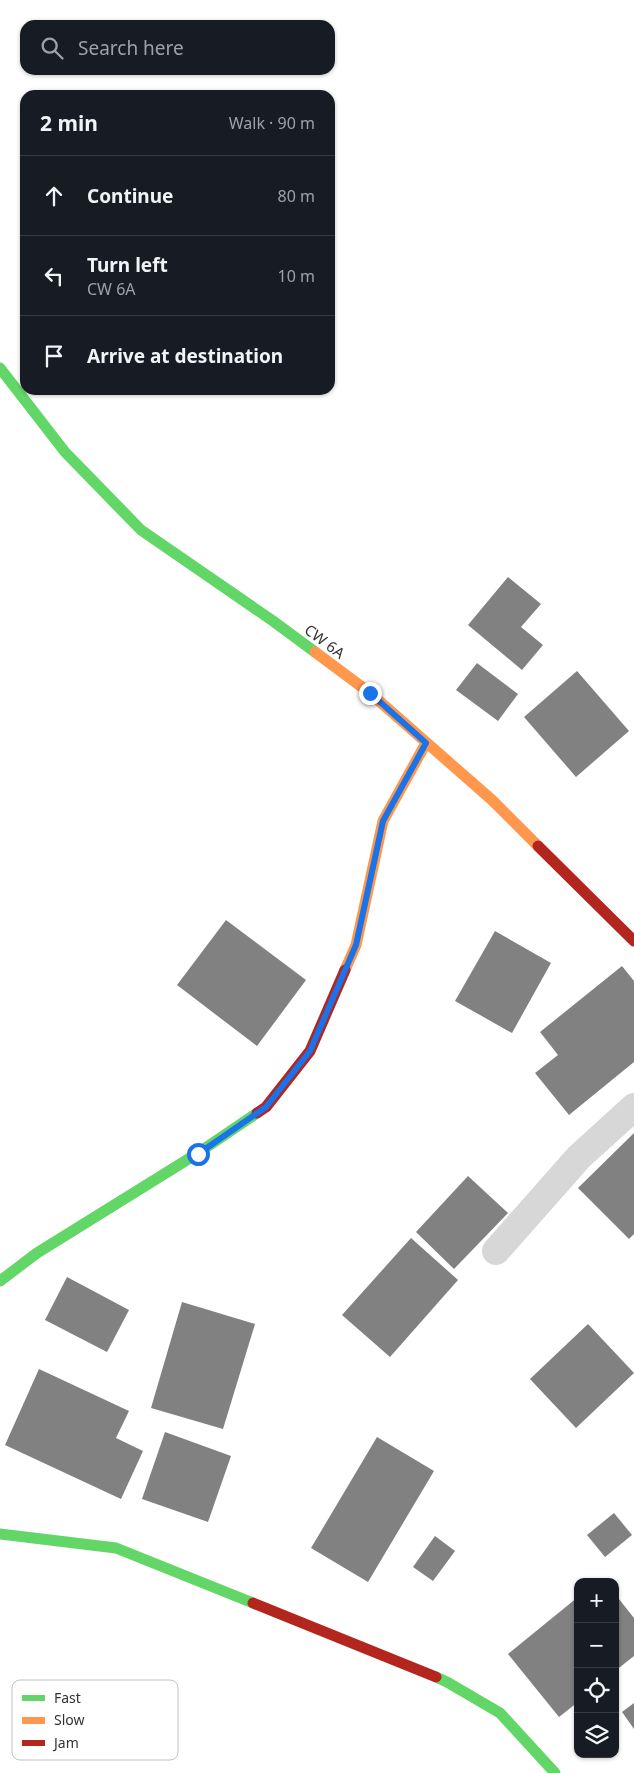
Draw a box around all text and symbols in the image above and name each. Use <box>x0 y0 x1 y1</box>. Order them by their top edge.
search box <box>20 20 335 75</box>
icon: search <box>38 34 66 62</box>
text: Search here <box>78 35 184 61</box>
text: 2 min <box>40 109 98 137</box>
text: Walk · 90 m <box>229 112 315 134</box>
icon: ahead <box>40 182 68 210</box>
text: Continue <box>87 183 173 209</box>
text: 80 m <box>278 185 315 207</box>
text: Turn left <box>87 252 168 278</box>
icon: left <box>40 262 68 290</box>
text: 10 m <box>278 265 315 287</box>
text: CW 6A <box>87 278 136 300</box>
icon: arrive <box>40 342 68 370</box>
text: Arrive at destination <box>87 343 283 369</box>
street label: CW 6A <box>301 619 350 663</box>
route end <box>359 682 382 705</box>
route start <box>187 1143 210 1166</box>
map controls <box>574 1578 619 1758</box>
button: + <box>574 1578 619 1623</box>
button: − <box>574 1623 619 1668</box>
button: locate <box>574 1668 619 1713</box>
legend <box>12 1680 178 1760</box>
text: Fast <box>54 1688 81 1707</box>
text: Slow <box>54 1710 85 1729</box>
button: layers <box>574 1713 619 1758</box>
text: Jam <box>52 1733 79 1752</box>

